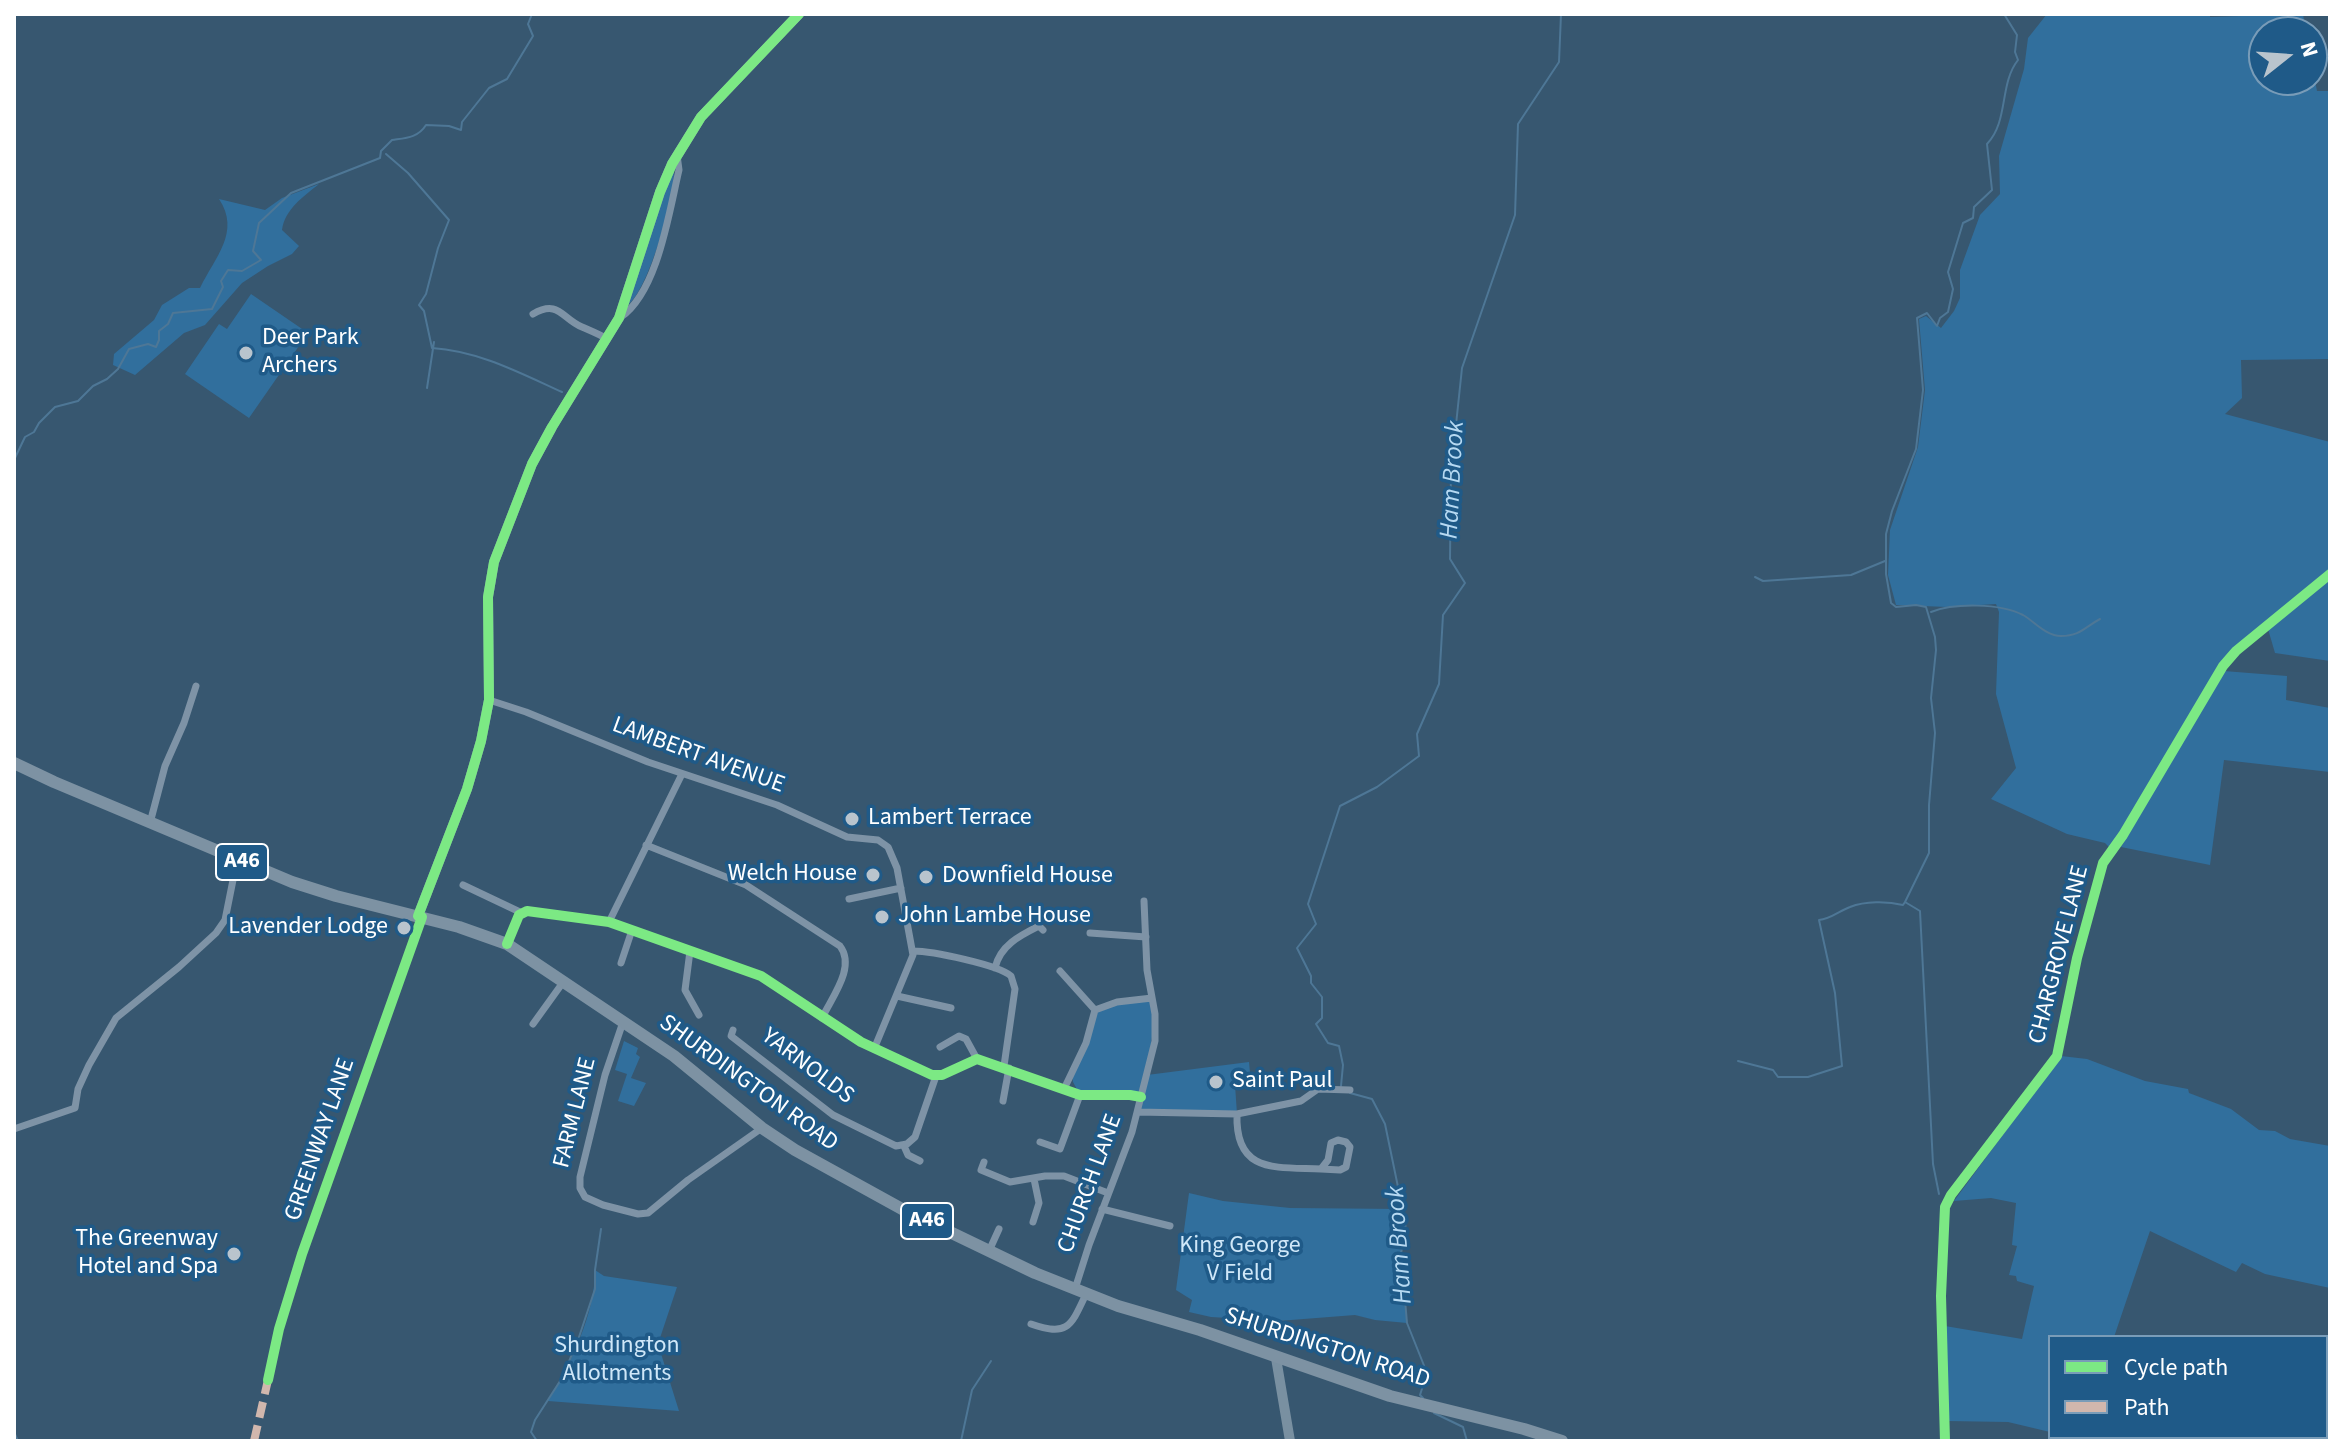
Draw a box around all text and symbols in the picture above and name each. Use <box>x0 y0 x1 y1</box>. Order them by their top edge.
north arrow <box>2248 16 2328 96</box>
text: N <box>2292 38 2326 61</box>
place label: Deer Park Archers <box>262 325 359 381</box>
marker: Deer Park Archers <box>237 344 255 362</box>
water label: Ham Brook <box>1435 420 1473 540</box>
street label: LAMBERT AVENUE <box>608 711 788 801</box>
place label: Lambert Terrace <box>868 805 1032 833</box>
marker: Lambert Terrace <box>843 810 861 828</box>
road number: A46 <box>216 844 268 880</box>
place label: Welch House <box>728 861 857 889</box>
place label: Downfield House <box>942 863 1113 891</box>
street label: CHARGROVE LANE <box>2024 863 2096 1047</box>
marker: Welch House <box>864 866 882 884</box>
marker: Downfield House <box>917 868 935 886</box>
place label: John Lambe House <box>898 903 1091 931</box>
marker: John Lambe House <box>873 908 891 926</box>
place label: Lavender Lodge <box>228 914 388 942</box>
marker: Lavender Lodge <box>395 919 413 937</box>
street label: SHURDINGTON ROAD <box>653 1009 843 1159</box>
street label: YARNOLDS <box>755 1023 859 1111</box>
street label: GREENWAY LANE <box>280 1055 362 1225</box>
street label: FARM LANE <box>548 1055 604 1171</box>
place label: Saint Paul <box>1232 1068 1333 1096</box>
marker: Saint Paul <box>1207 1073 1225 1091</box>
street label: CHURCH LANE <box>1053 1111 1129 1257</box>
water label: Ham Brook <box>1381 1185 1421 1305</box>
road number: A46 <box>901 1203 953 1239</box>
place label: The Greenway Hotel and Spa <box>75 1226 218 1282</box>
park label: King George V Field <box>1179 1233 1301 1289</box>
marker: The Greenway Hotel and Spa <box>225 1245 243 1263</box>
street label: SHURDINGTON ROAD <box>1221 1302 1433 1396</box>
park label: Shurdington Allotments <box>554 1333 680 1389</box>
legend <box>2048 1335 2328 1439</box>
text: Cycle path <box>2124 1350 2228 1385</box>
text: Path <box>2124 1390 2170 1425</box>

